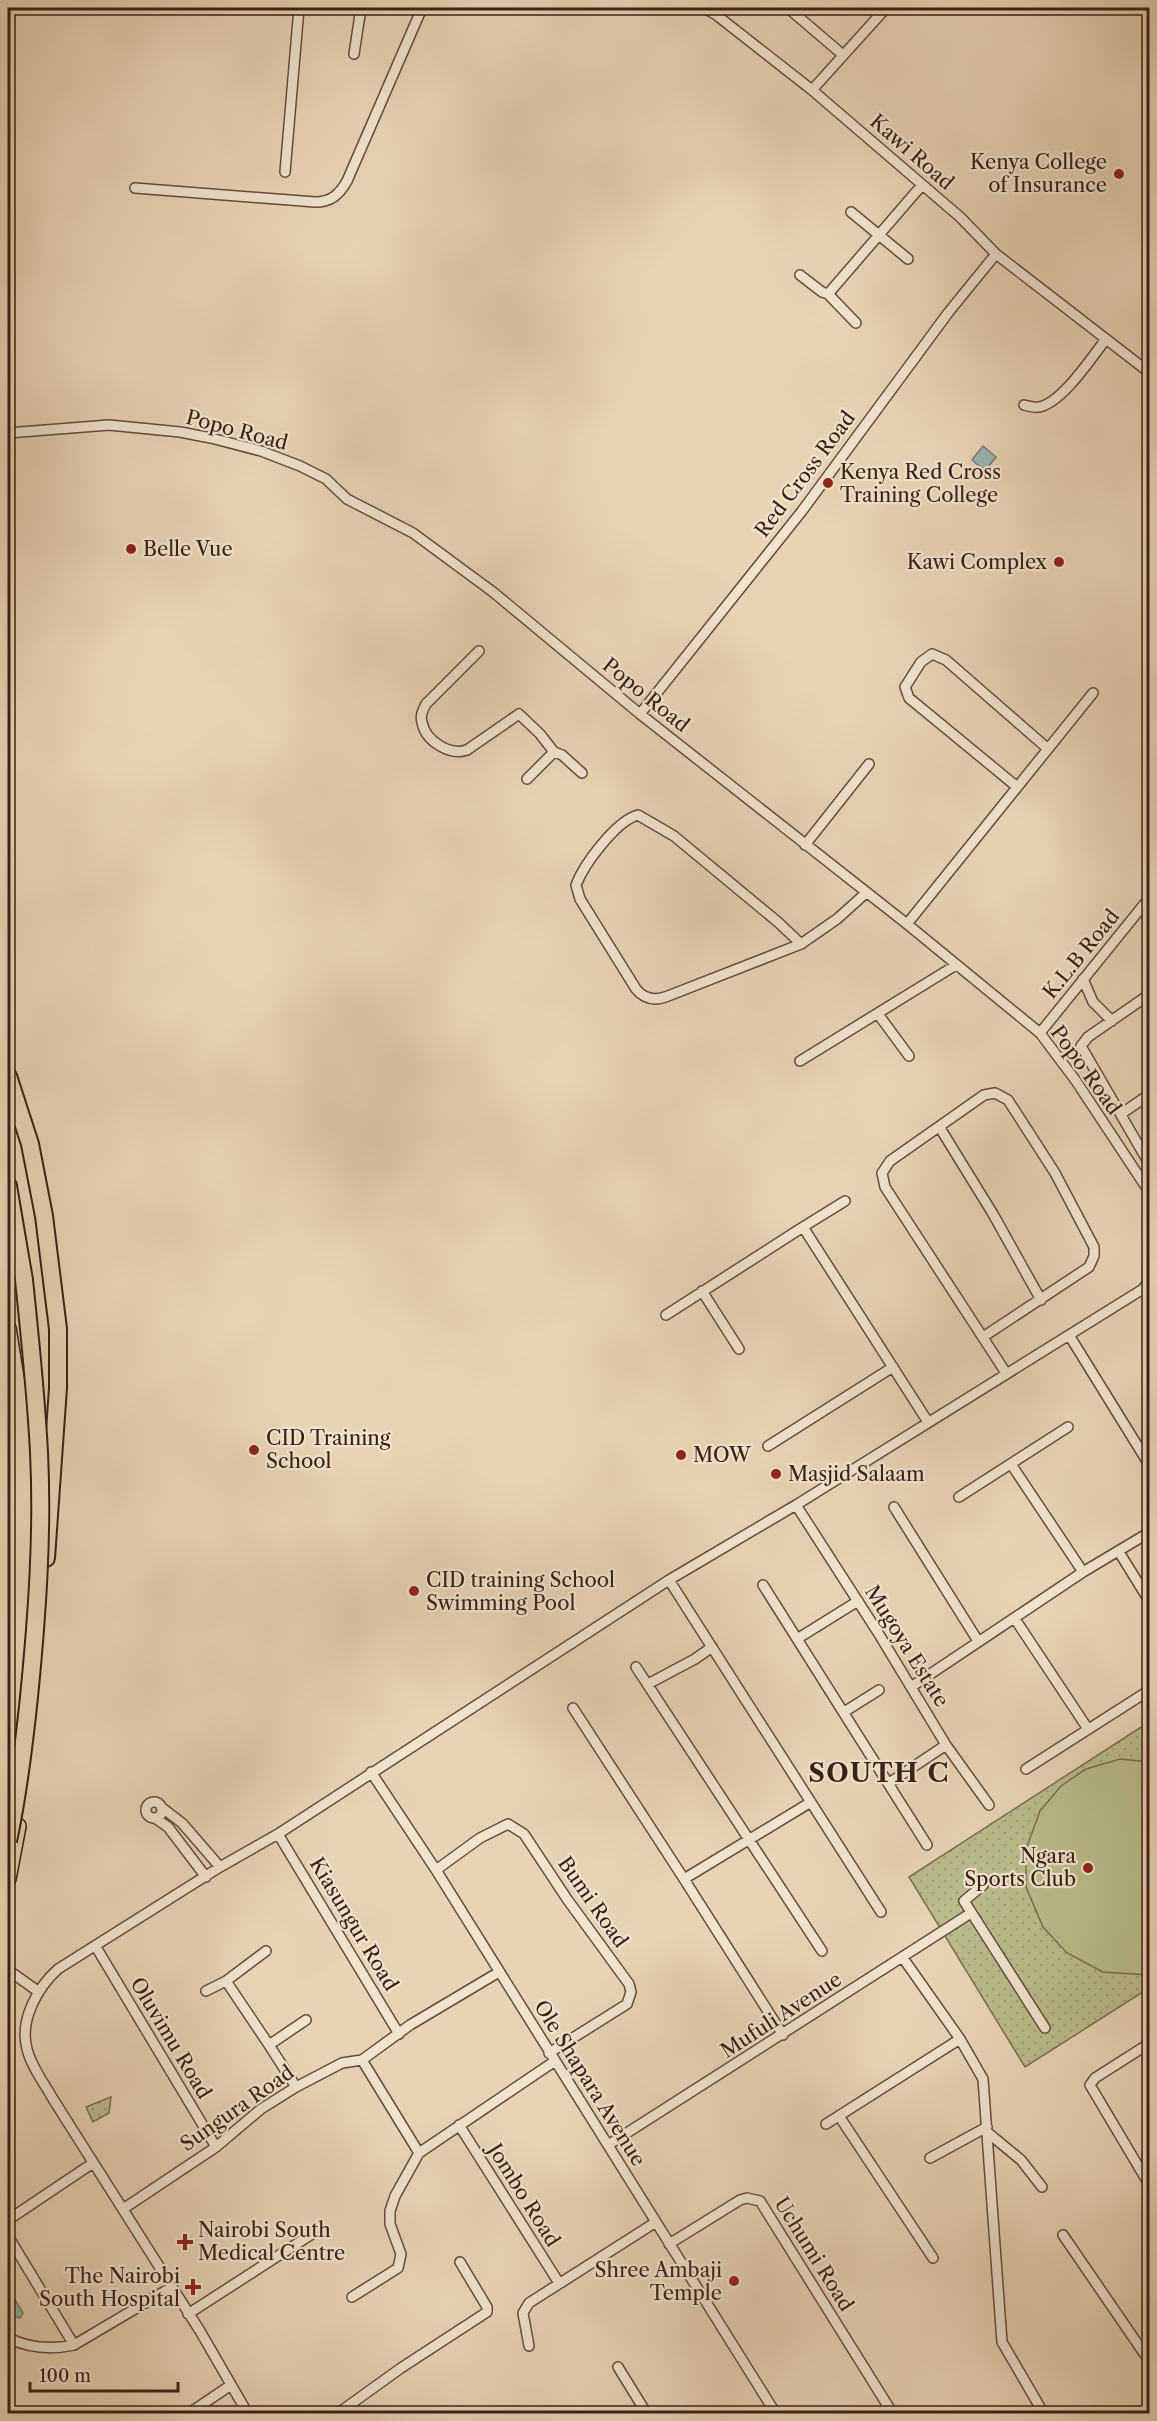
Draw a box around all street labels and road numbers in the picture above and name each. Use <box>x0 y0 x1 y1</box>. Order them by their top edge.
street label: Kawi Road <box>865 109 959 195</box>
street label: Popo Road <box>183 405 291 455</box>
street label: Red Cross Road <box>750 406 860 542</box>
street label: Popo Road <box>598 653 694 737</box>
street label: K.L.B Road <box>1038 905 1124 1003</box>
street label: Popo Road <box>1046 1021 1126 1119</box>
street label: Mugoya Estate <box>860 1581 954 1711</box>
street label: Bumi Road <box>553 1852 633 1952</box>
street label: Kiasungur Road <box>305 1853 403 1995</box>
street label: Mufuli Avenue <box>716 1967 846 2063</box>
street label: Oluvimu Road <box>125 1973 217 2103</box>
street label: Ole Shapara Avenue <box>529 1996 651 2170</box>
street label: Sungura Road <box>176 2060 298 2156</box>
street label: Jombo Road <box>481 2137 565 2251</box>
street label: Uchumi Road <box>769 2193 859 2315</box>

